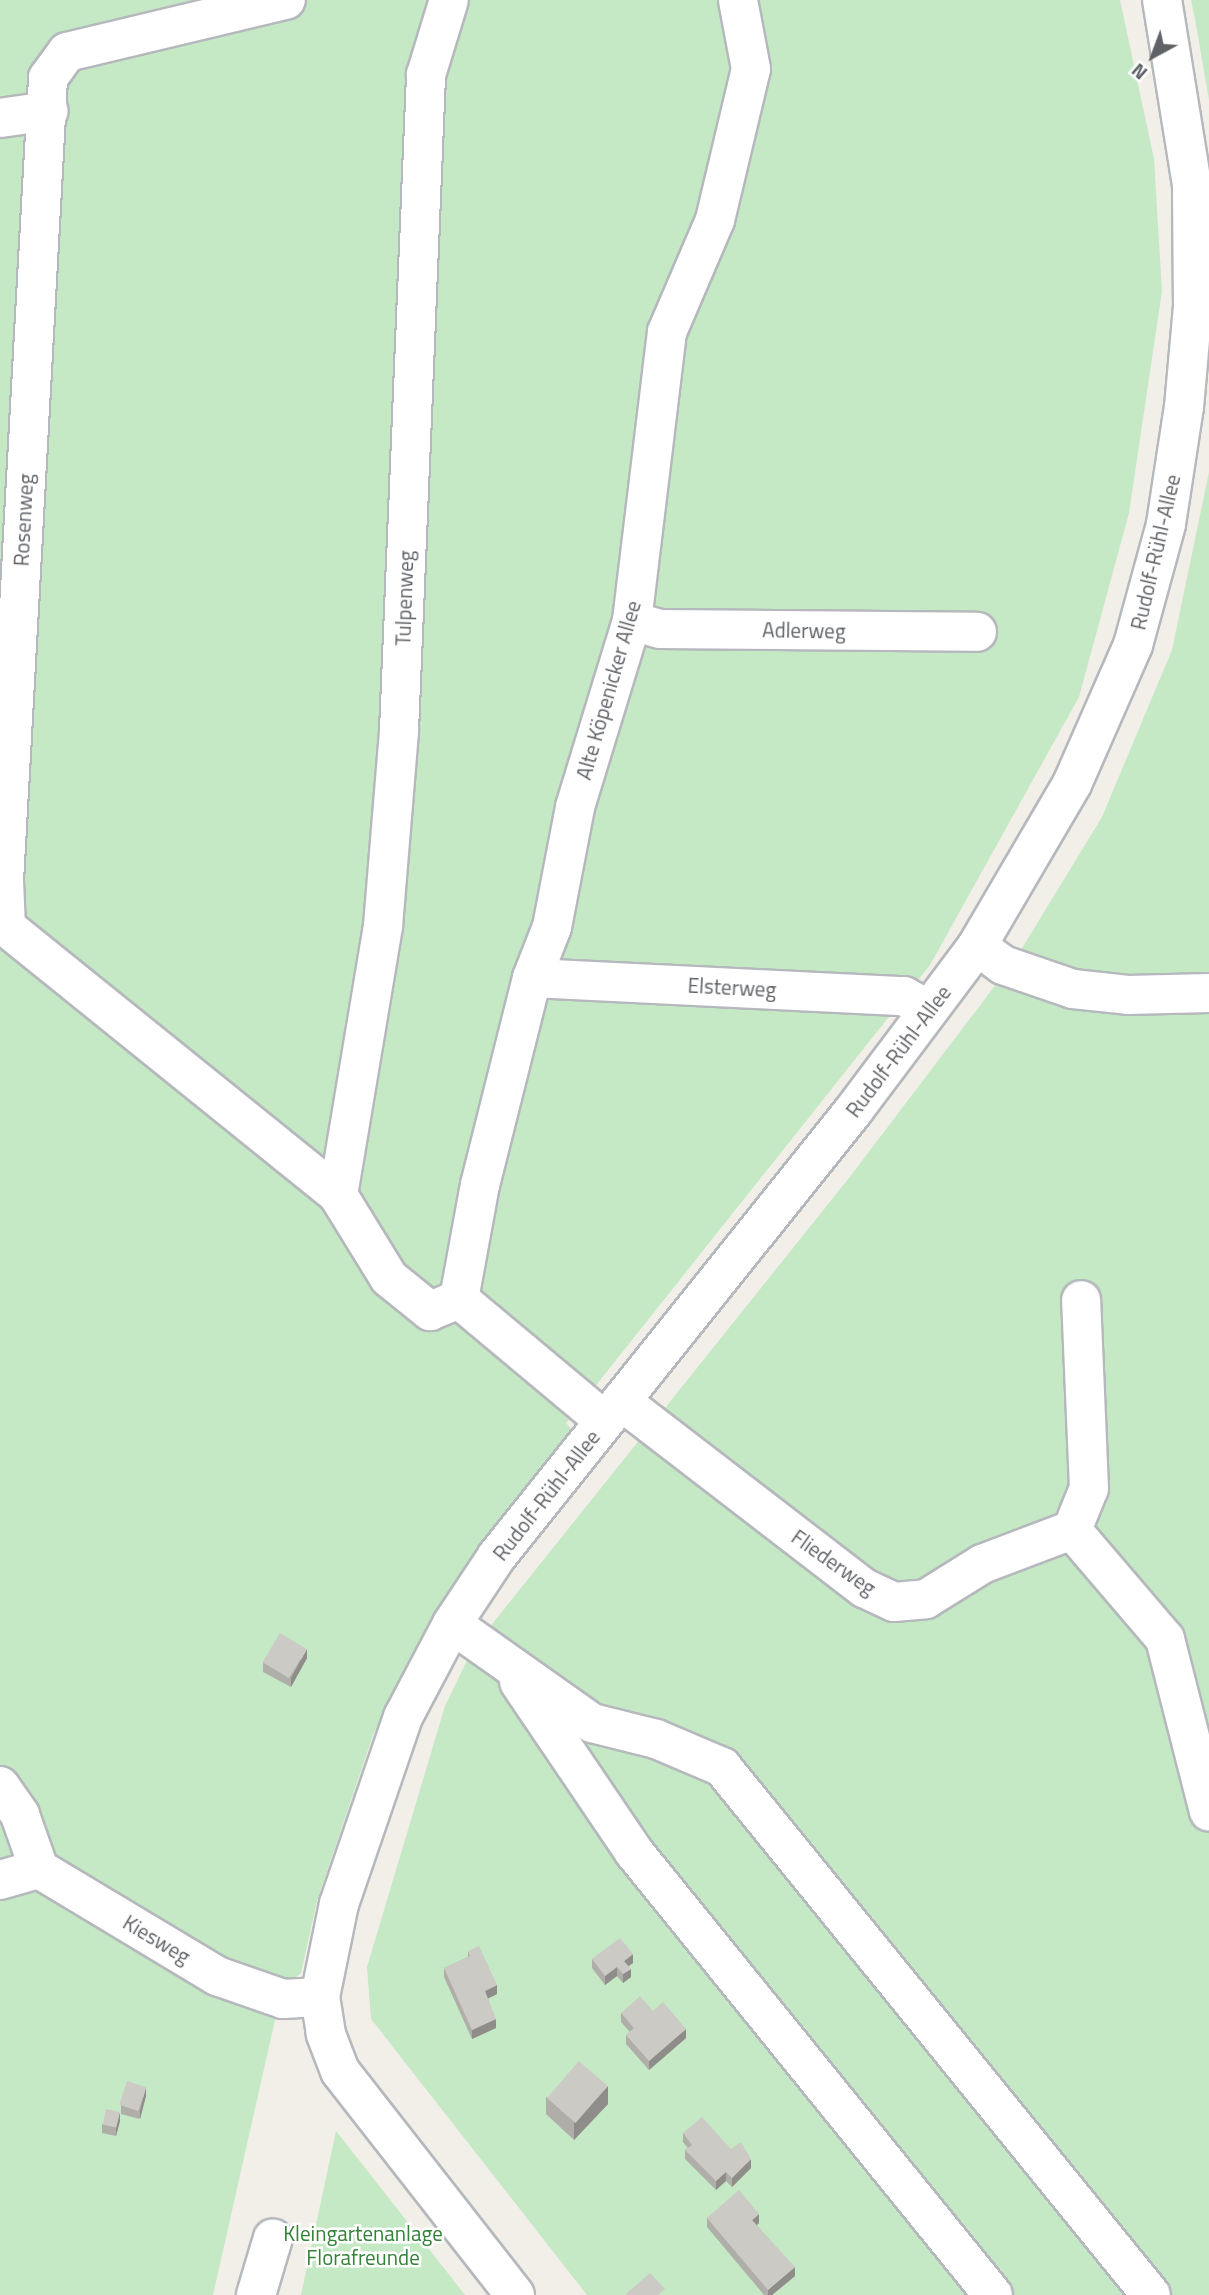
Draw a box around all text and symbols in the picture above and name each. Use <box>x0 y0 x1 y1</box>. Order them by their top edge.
north arrow <box>1118 21 1188 91</box>
text: N <box>1124 57 1153 87</box>
street label: Rudolf-Rühl-Allee <box>1125 472 1185 632</box>
street label: Rosenweg <box>8 473 38 567</box>
street label: Tulpenweg <box>390 550 418 646</box>
street label: Alte Köpenicker Allee <box>570 598 646 782</box>
street label: Adlerweg <box>762 617 846 643</box>
street label: Elsterweg <box>687 972 777 1002</box>
street label: Rudolf-Rühl-Allee <box>840 980 956 1122</box>
street label: Rudolf-Rühl-Allee <box>487 1425 605 1565</box>
street label: Fliederweg <box>787 1524 881 1600</box>
street label: Kiesweg <box>119 1909 195 1969</box>
park label: Kleingartenanlage Florafreunde <box>283 2220 443 2270</box>

